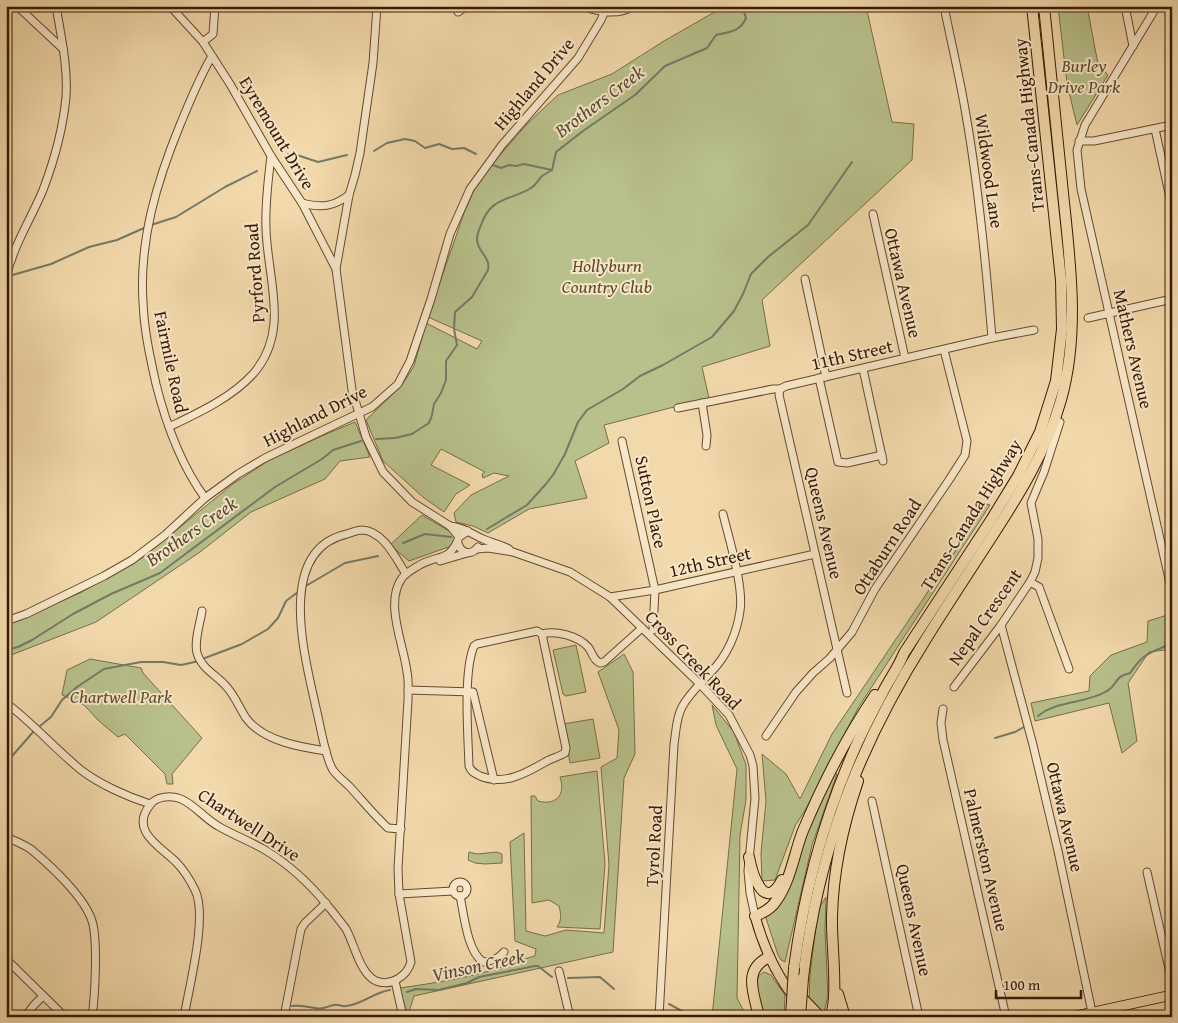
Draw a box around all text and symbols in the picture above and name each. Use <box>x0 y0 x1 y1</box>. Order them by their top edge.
street label: Highland Drive <box>487 31 580 136</box>
street label: Trans-Canada Highway <box>1006 37 1051 213</box>
park label: Burley Drive Park <box>1047 52 1121 100</box>
water label: Brothers Creek <box>548 58 650 145</box>
street label: Eyremount Drive <box>233 71 322 195</box>
street label: Wildwood Lane <box>968 112 1011 230</box>
street label: Pyrford Road <box>238 222 271 324</box>
street label: Ottawa Avenue <box>878 225 929 341</box>
park label: Hollyburn Country Club <box>562 252 653 300</box>
street label: Mathers Avenue <box>1107 286 1160 411</box>
street label: Fairmile Road <box>147 308 196 416</box>
street label: 11th Street <box>808 332 896 377</box>
street label: Highland Drive <box>258 378 372 453</box>
street label: Trans-Canada Highway <box>913 434 1028 596</box>
street label: Sutton Place <box>628 453 674 551</box>
street label: Queens Avenue <box>799 464 850 582</box>
water label: Brothers Creek <box>139 489 243 573</box>
street label: Ottaburn Road <box>845 493 928 600</box>
street label: 12th Street <box>666 539 754 584</box>
street label: Nepal Crescent <box>941 562 1028 671</box>
street label: Cross Creek Road <box>639 604 748 716</box>
park label: Chartwell Park <box>70 683 173 710</box>
street label: Ottawa Avenue <box>1040 759 1091 875</box>
street label: Chartwell Drive <box>193 781 306 868</box>
street label: Palmerston Avenue <box>957 786 1016 934</box>
street label: Tyrol Road <box>638 804 669 888</box>
street label: Queens Avenue <box>889 861 940 979</box>
water label: Vinson Creek <box>429 941 527 988</box>
scale bar <box>996 968 1080 1000</box>
text: 100 m <box>1003 974 1041 995</box>

